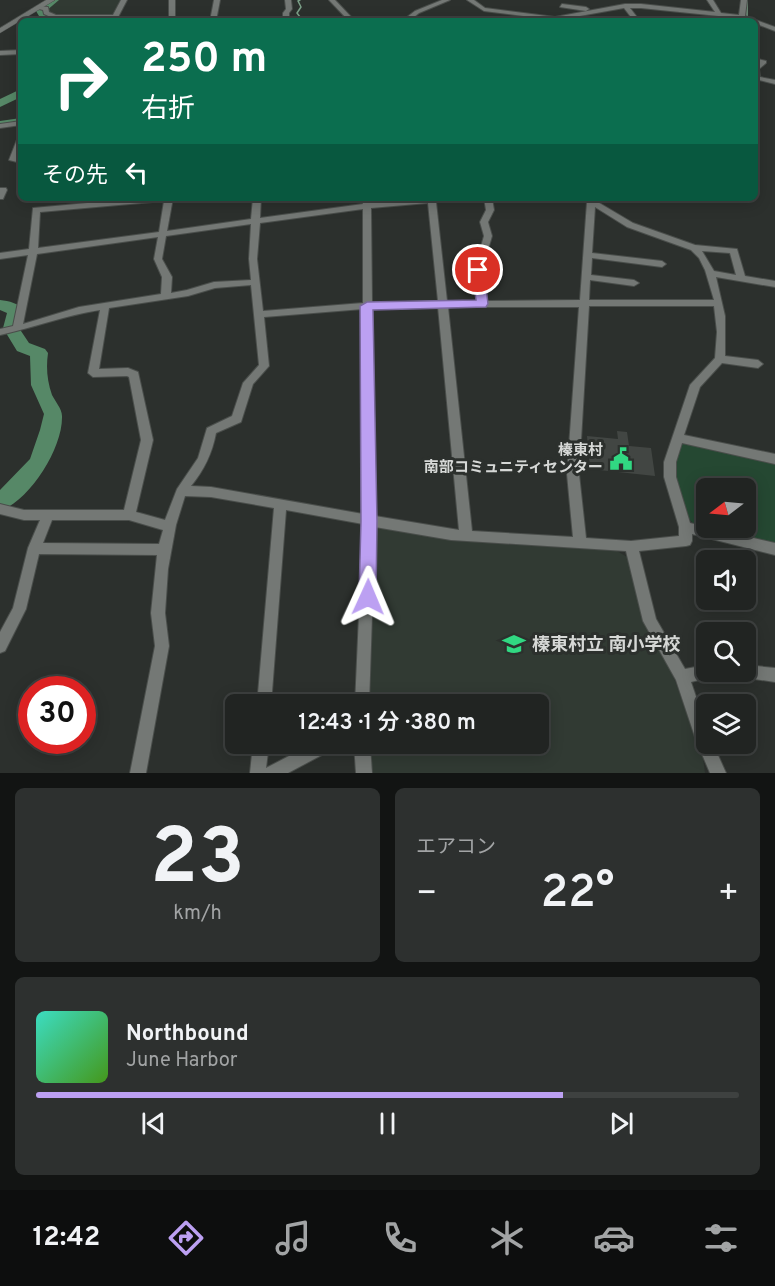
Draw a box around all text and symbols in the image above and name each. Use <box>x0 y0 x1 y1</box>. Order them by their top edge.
text: 250 m <box>141 34 267 87</box>
icon: right <box>42 42 120 120</box>
text: 右折 <box>141 93 195 127</box>
icon: left <box>120 156 153 189</box>
text: その先 <box>42 163 108 190</box>
pin <box>452 244 503 295</box>
icon: arrive <box>461 253 494 286</box>
place label: 榛東村 南部コミュニティセンター <box>424 441 603 478</box>
public building icon: 榛東村 南部コミュニティセンター <box>608 446 634 472</box>
north arrow <box>696 478 756 538</box>
map controls <box>696 478 756 754</box>
button: sound <box>696 550 756 610</box>
position arrow <box>336 565 400 629</box>
button: search <box>696 622 756 682</box>
school or university icon: 榛東村立 南小学校 <box>501 631 527 657</box>
place label: 榛東村立 南小学校 <box>532 634 681 657</box>
speed limit sign: 30 <box>18 676 96 754</box>
button: layers <box>696 694 756 754</box>
text: 12:43 · 1 分 · 380 m <box>298 710 476 737</box>
text: 23 <box>150 812 245 911</box>
text: エアコン <box>416 835 496 861</box>
text: 22° <box>541 866 614 923</box>
text: − <box>416 874 437 916</box>
text: + <box>718 874 739 916</box>
text: km/h <box>173 901 222 927</box>
text: Northbound <box>126 1021 249 1048</box>
text: June Harbor <box>126 1048 238 1074</box>
icon: previous <box>137 1107 170 1140</box>
icon: pause <box>371 1107 404 1140</box>
icon: next <box>605 1107 638 1140</box>
icon: directions <box>165 1217 207 1259</box>
icon: music <box>272 1217 314 1259</box>
icon: phone <box>379 1217 421 1259</box>
icon: climate <box>486 1217 528 1259</box>
icon: car <box>593 1217 635 1259</box>
icon: filters <box>700 1217 742 1259</box>
text: 12:42 <box>33 1221 100 1255</box>

